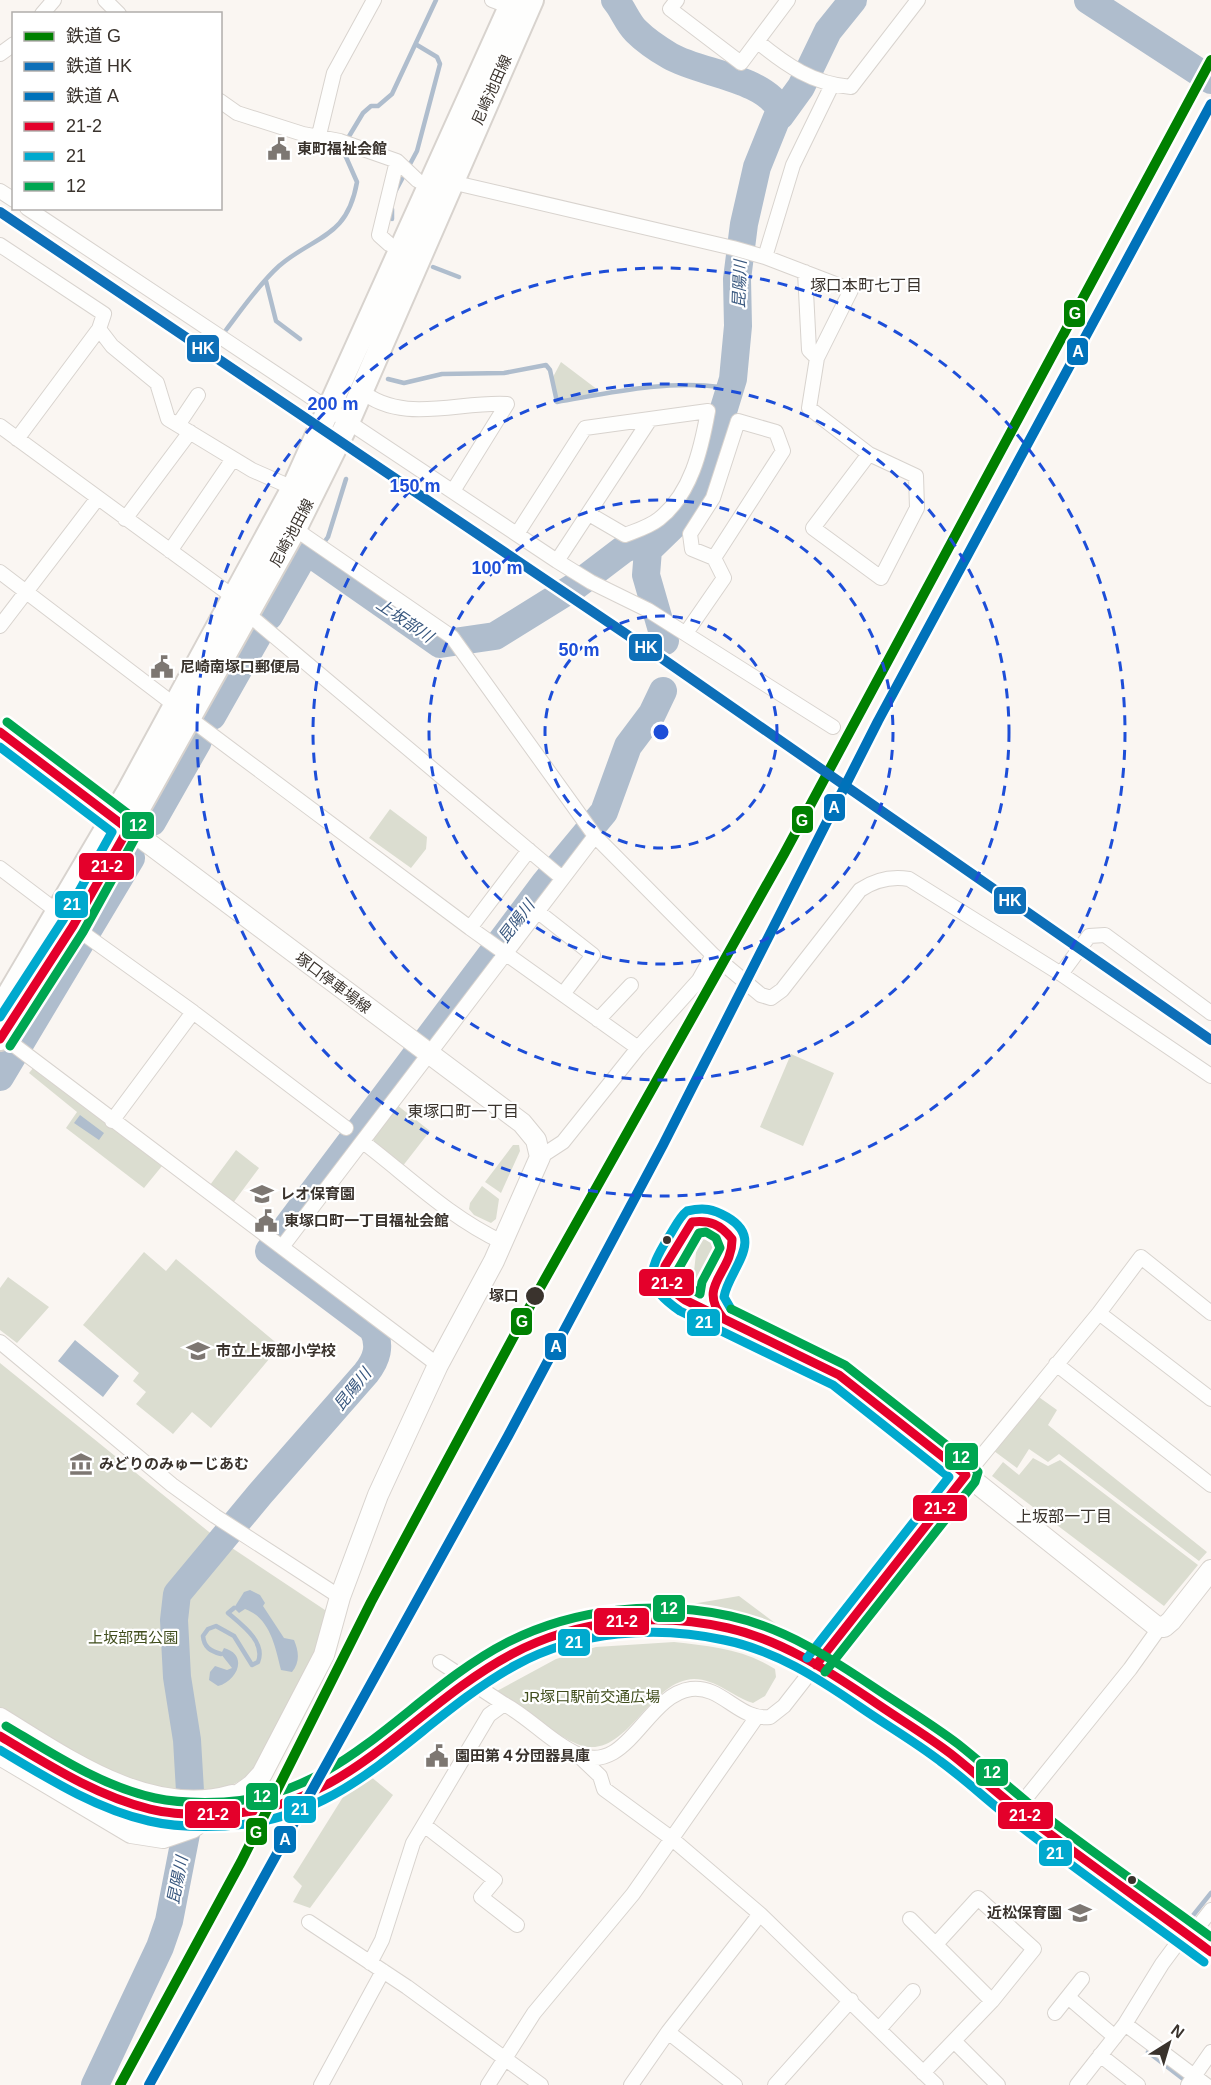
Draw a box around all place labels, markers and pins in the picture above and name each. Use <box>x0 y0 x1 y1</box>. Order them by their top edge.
public building icon: 東町福祉会館 <box>266 136 292 162</box>
place label: 東町福祉会館 <box>297 140 387 157</box>
public building icon: 尼崎南塚口郵便局 <box>149 654 175 680</box>
place label: 尼崎南塚口郵便局 <box>180 658 300 675</box>
centre of rings <box>651 722 671 742</box>
school or university icon: レオ保育園 <box>249 1181 275 1207</box>
place label: レオ保育園 <box>280 1185 355 1202</box>
public building icon: 東塚口町一丁目福祉会館 <box>253 1208 279 1234</box>
place label: 東塚口町一丁目福祉会館 <box>284 1212 449 1229</box>
unlabelled marker <box>661 1234 673 1246</box>
marker: 塚口 <box>524 1285 546 1307</box>
place label: 塚口 <box>489 1287 519 1304</box>
school or university icon: 市立上坂部小学校 <box>185 1338 211 1364</box>
place label: 市立上坂部小学校 <box>216 1342 336 1359</box>
museum icon: みどりのみゅーじあむ <box>68 1451 94 1477</box>
place label: みどりのみゅーじあむ <box>99 1455 249 1472</box>
public building icon: 園田第４分団器具庫 <box>424 1743 450 1769</box>
place label: 園田第４分団器具庫 <box>455 1747 590 1764</box>
unlabelled marker <box>1126 1874 1138 1886</box>
school or university icon: 近松保育園 <box>1067 1900 1093 1926</box>
place label: 近松保育園 <box>987 1904 1062 1921</box>

